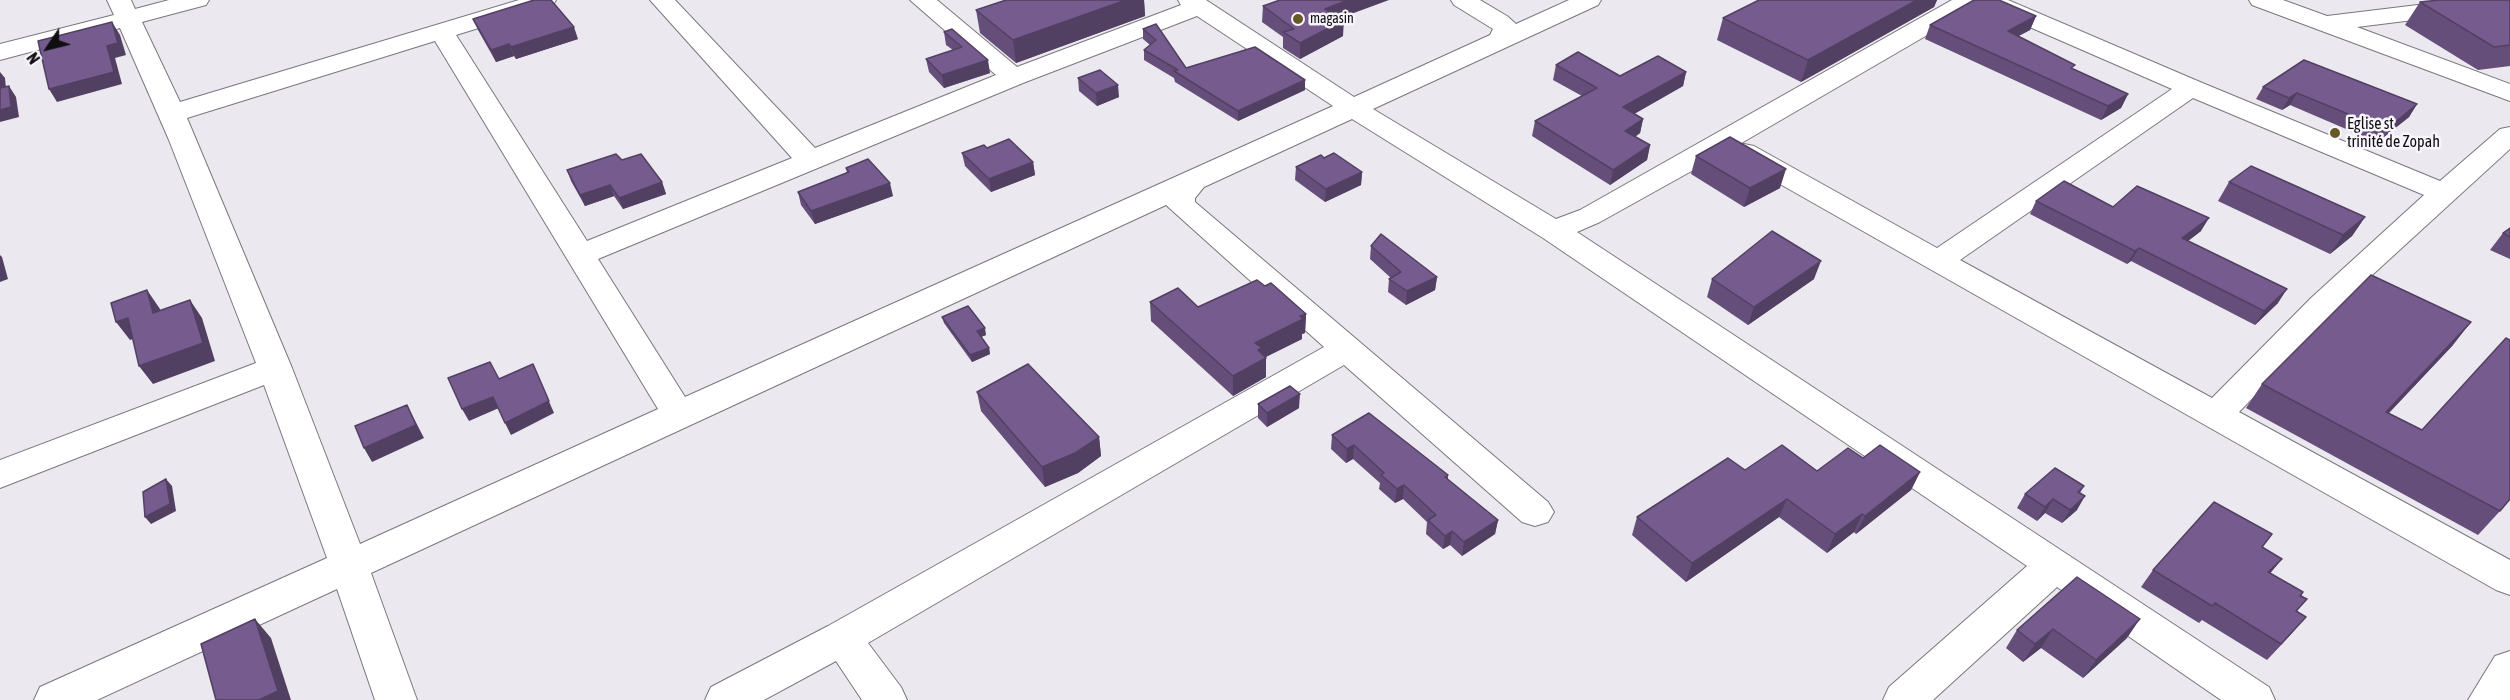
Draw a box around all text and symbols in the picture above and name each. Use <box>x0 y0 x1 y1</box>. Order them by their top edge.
place label: magasin <box>1310 11 1354 27</box>
marker: magasin <box>1291 12 1305 26</box>
north arrow <box>18 18 78 78</box>
text: N <box>23 49 43 67</box>
place label: Eglise st trinité de Zopah <box>2347 114 2440 152</box>
marker: Eglise st trinité de Zopah <box>2328 126 2342 140</box>

